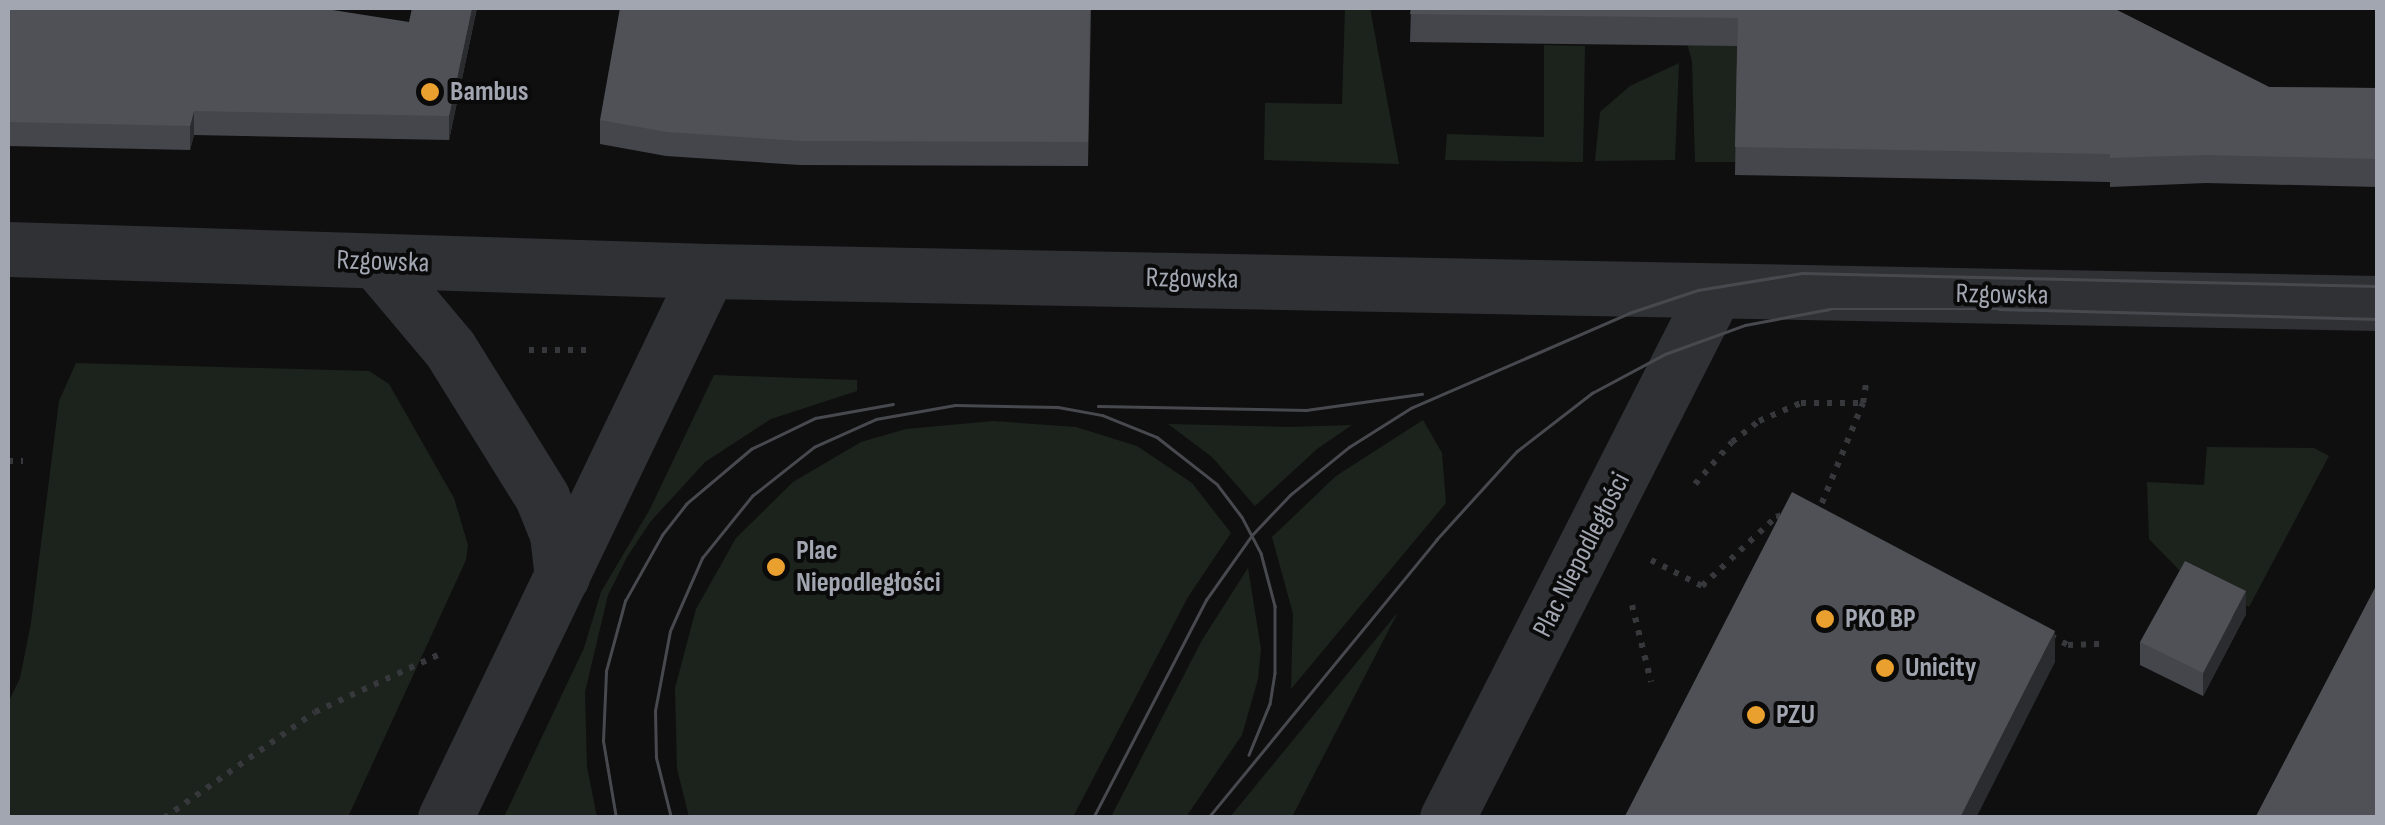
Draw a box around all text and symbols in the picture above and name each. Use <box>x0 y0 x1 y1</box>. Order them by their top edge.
place label: Bambus <box>450 75 529 109</box>
marker: Bambus <box>419 81 441 103</box>
street label: Rzgowska <box>336 244 430 280</box>
street label: Rzgowska <box>1145 261 1239 297</box>
street label: Rzgowska <box>1955 277 2049 313</box>
street label: Plac Niepodległości <box>1526 467 1638 643</box>
place label: Plac Niepodległości <box>796 534 941 600</box>
marker: Plac Niepodległości <box>765 556 787 578</box>
place label: PKO BP <box>1845 602 1916 636</box>
marker: PKO BP <box>1814 608 1836 630</box>
place label: Unicity <box>1905 651 1976 685</box>
marker: Unicity <box>1874 657 1896 679</box>
place label: PZU <box>1776 698 1815 732</box>
marker: PZU <box>1745 704 1767 726</box>

